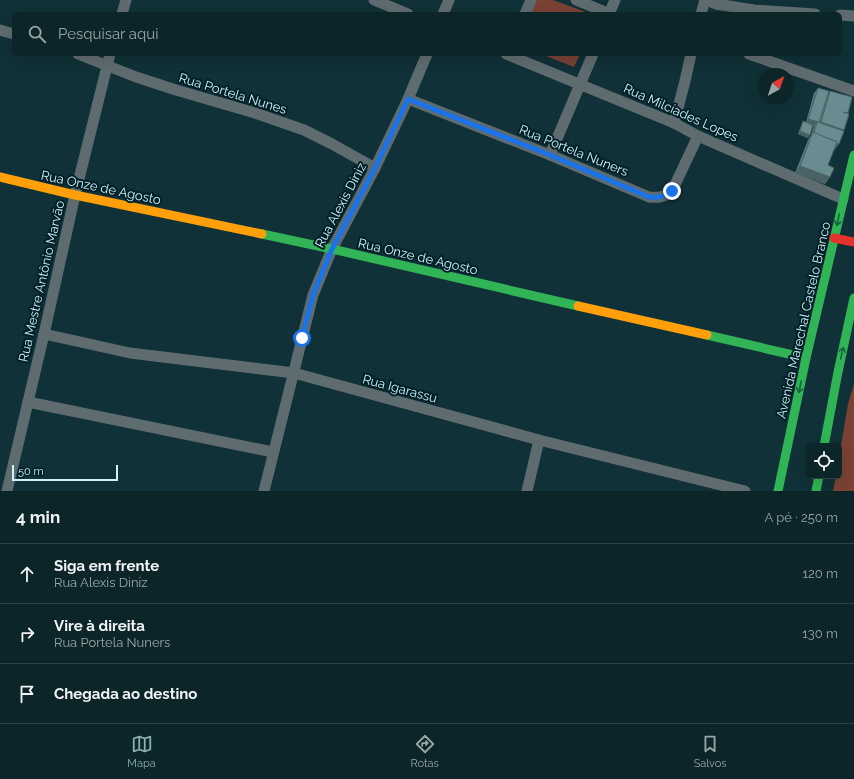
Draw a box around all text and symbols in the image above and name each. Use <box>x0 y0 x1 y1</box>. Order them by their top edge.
search box <box>12 12 842 56</box>
icon: search <box>26 23 48 45</box>
text: Pesquisar aqui <box>58 25 158 43</box>
north arrow <box>758 68 794 104</box>
street label: Rua Portela Nunes <box>177 70 289 117</box>
street label: Rua Milcíades Lopes <box>621 80 740 144</box>
street label: Rua Portela Nuners <box>517 122 631 179</box>
street label: Rua Alexis Diniz <box>312 160 369 250</box>
street label: Rua Onze de Agosto <box>40 167 163 208</box>
route end <box>663 182 681 200</box>
street label: Rua Mestre Antônio Marvão <box>16 199 67 363</box>
one-way arrow <box>834 213 842 226</box>
street label: Avenida Marechal Castelo Branco <box>773 220 834 420</box>
street label: Rua Onze de Agosto <box>357 235 479 278</box>
route start <box>293 329 311 347</box>
one-way arrow <box>838 347 846 360</box>
street label: Rua Igarassu <box>361 371 439 406</box>
one-way arrow <box>795 381 803 394</box>
map controls <box>806 443 842 479</box>
button: locate <box>806 443 842 479</box>
scale bar <box>12 463 118 482</box>
text: 50 m <box>18 465 44 478</box>
text: 4 min <box>16 507 60 527</box>
text: A pé · 250 m <box>764 510 838 525</box>
text: Siga em frente <box>54 557 159 575</box>
icon: ahead <box>16 563 38 585</box>
text: 120 m <box>802 566 838 581</box>
text: Rua Alexis Diniz <box>54 575 148 590</box>
text: Vire à direita <box>54 617 145 635</box>
icon: right <box>16 623 38 645</box>
text: 130 m <box>802 626 838 641</box>
text: Rua Portela Nuners <box>54 635 170 650</box>
icon: arrive <box>16 683 38 705</box>
text: Chegada ao destino <box>54 685 197 703</box>
tab: Mapa <box>127 733 156 770</box>
tab: Rotas <box>410 733 439 770</box>
tab: Salvos <box>694 733 727 770</box>

